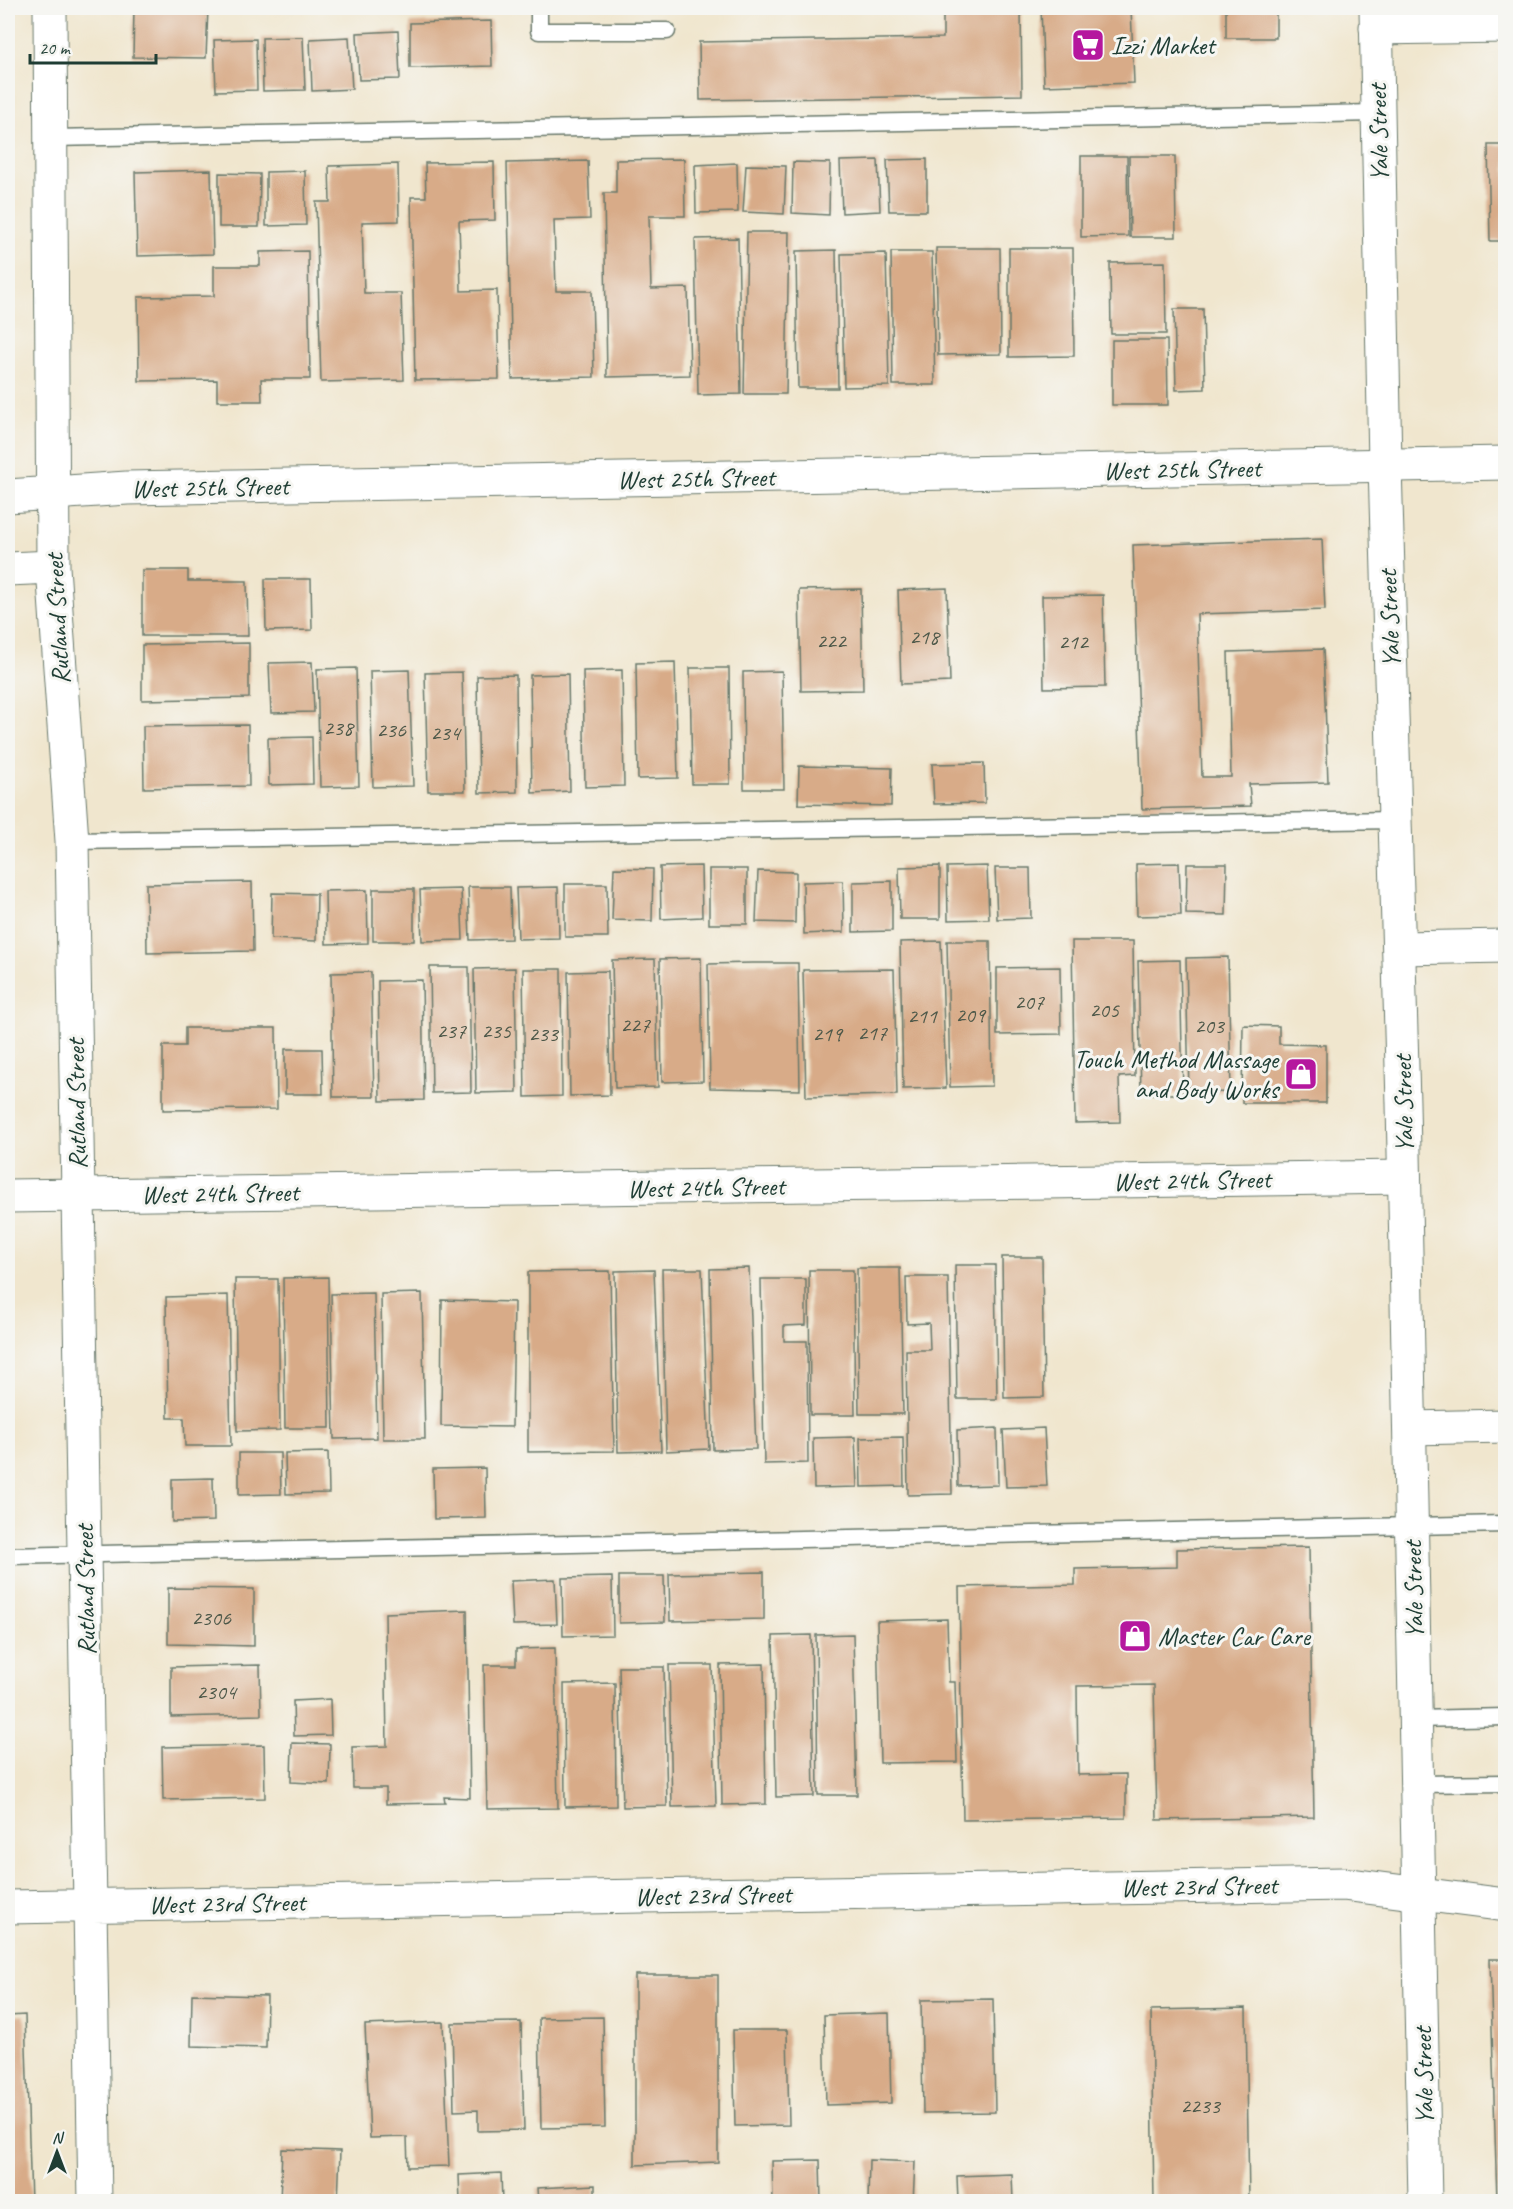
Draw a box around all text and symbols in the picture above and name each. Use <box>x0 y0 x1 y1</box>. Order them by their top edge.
scale bar <box>30 27 156 65</box>
supermarket icon: Izzi Market <box>1070 27 1106 63</box>
place label: Izzi Market <box>1111 29 1217 62</box>
text: 20 m <box>39 37 72 59</box>
street label: Yale Street <box>1361 81 1396 182</box>
street label: West 25th Street <box>1103 452 1263 487</box>
street label: West 25th Street <box>617 461 777 496</box>
street label: West 25th Street <box>131 470 291 505</box>
street label: Rutland Street <box>37 551 77 685</box>
street label: Yale Street <box>1371 567 1408 668</box>
house number: 218 <box>909 623 941 651</box>
house number: 222 <box>816 627 848 655</box>
house number: 212 <box>1058 628 1090 656</box>
house number: 238 <box>323 714 355 742</box>
house number: 236 <box>376 716 407 744</box>
house number: 234 <box>430 719 462 747</box>
house number: 207 <box>1014 988 1045 1016</box>
house number: 205 <box>1089 996 1120 1024</box>
house number: 209 <box>955 1001 987 1029</box>
house number: 211 <box>907 1002 938 1030</box>
house number: 227 <box>620 1011 651 1039</box>
house number: 203 <box>1194 1012 1226 1040</box>
house number: 237 <box>436 1017 467 1045</box>
house number: 235 <box>481 1017 512 1045</box>
house number: 217 <box>857 1019 888 1047</box>
house number: 233 <box>528 1020 560 1048</box>
house number: 219 <box>812 1020 844 1048</box>
street label: Rutland Street <box>59 1036 94 1170</box>
place label: Touch Method Massage and Body Works <box>1074 1043 1281 1106</box>
street label: Yale Street <box>1386 1052 1421 1153</box>
shop icon: Touch Method Massage and Body Works <box>1283 1056 1319 1092</box>
street label: West 24th Street <box>1113 1163 1273 1198</box>
street label: West 24th Street <box>627 1170 787 1205</box>
street label: West 24th Street <box>141 1176 301 1211</box>
street label: Rutland Street <box>68 1522 103 1656</box>
street label: Yale Street <box>1396 1538 1431 1639</box>
house number: 2306 <box>191 1604 232 1632</box>
shop icon: Master Car Care <box>1117 1618 1153 1654</box>
place label: Master Car Care <box>1158 1620 1311 1653</box>
house number: 2304 <box>196 1678 238 1706</box>
street label: West 23rd Street <box>1120 1869 1280 1904</box>
street label: West 23rd Street <box>634 1878 794 1913</box>
street label: West 23rd Street <box>148 1886 308 1921</box>
street label: Yale Street <box>1406 2024 1441 2125</box>
house number: 2233 <box>1180 2092 1222 2120</box>
north arrow <box>27 2122 87 2182</box>
text: N <box>52 2128 65 2148</box>

